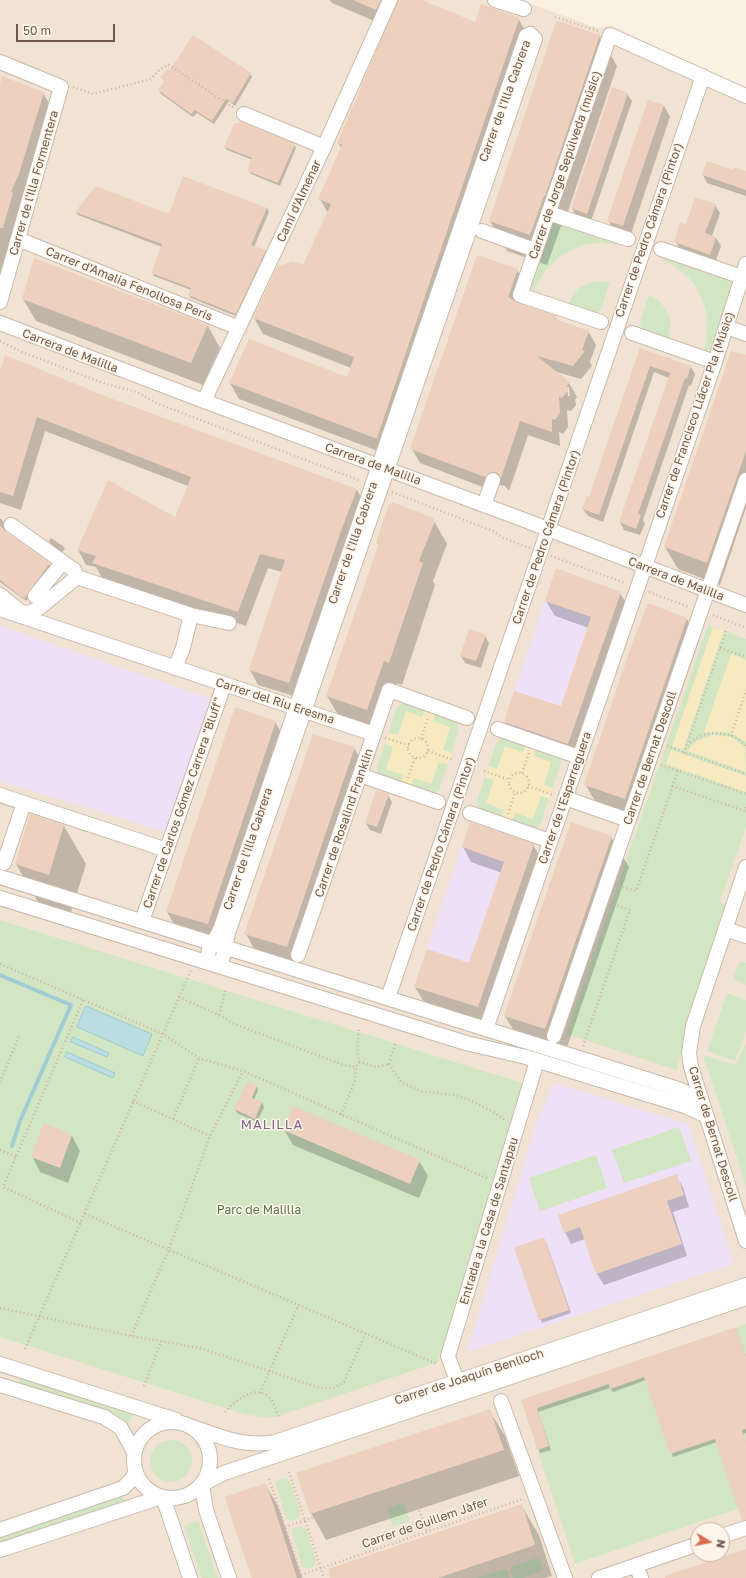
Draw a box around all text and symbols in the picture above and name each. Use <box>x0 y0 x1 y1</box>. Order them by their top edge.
scale bar <box>18 16 117 42</box>
text: 50 m <box>23 23 51 38</box>
street label: Carrer de l'Illa Cabrera <box>476 38 534 164</box>
street label: Carrer de Jorge Sepúlveda (músic) <box>526 69 604 261</box>
street label: Carrer de l'Illa Formentera <box>6 109 62 257</box>
street label: Carrer de Pedro Cámara (Pintor) <box>612 141 686 319</box>
street label: Camí d'Almenar <box>274 158 324 244</box>
street label: Carrer d'Amalia Fenollosa Peris <box>44 244 214 324</box>
street label: Carrer de Francisco Llácer Pla (Músic) <box>653 310 737 520</box>
street label: Carrera de Malilla <box>20 326 120 376</box>
street label: Carrera de Malilla <box>323 440 423 488</box>
street label: Carrer de Pedro Cámara (Pintor) <box>509 448 583 626</box>
street label: Carrer de l'Illa Cabrera <box>325 480 381 606</box>
street label: Carrera de Malilla <box>626 554 726 604</box>
street label: Carrer del Riu Eresma <box>214 675 336 727</box>
street label: Carrer de Bernat Descoll <box>620 689 680 827</box>
street label: Carrer de Carlos Gómez Carrera "Bluff" <box>140 696 226 910</box>
street label: Carrer de l'Esparreguera <box>536 730 594 866</box>
street label: Carrer de Rosalind Franklin <box>312 747 376 899</box>
street label: Carrer de Pedro Cámara (Pintor) <box>404 755 478 933</box>
street label: Carrer de l'Illa Cabrera <box>220 786 276 912</box>
street label: Carrer de Bernat Descoll <box>686 1065 740 1203</box>
district label: MALILLA <box>241 1117 303 1133</box>
street label: Entrada a la Casa de Santapau <box>457 1135 521 1307</box>
park label: Parc de Malilla <box>217 1203 301 1217</box>
street label: Carrer de Joaquín Benlloch <box>393 1346 545 1408</box>
street label: Carrer de Guillem Jàfer <box>360 1495 490 1551</box>
north arrow <box>690 1522 730 1562</box>
text: N <box>714 1539 728 1549</box>

